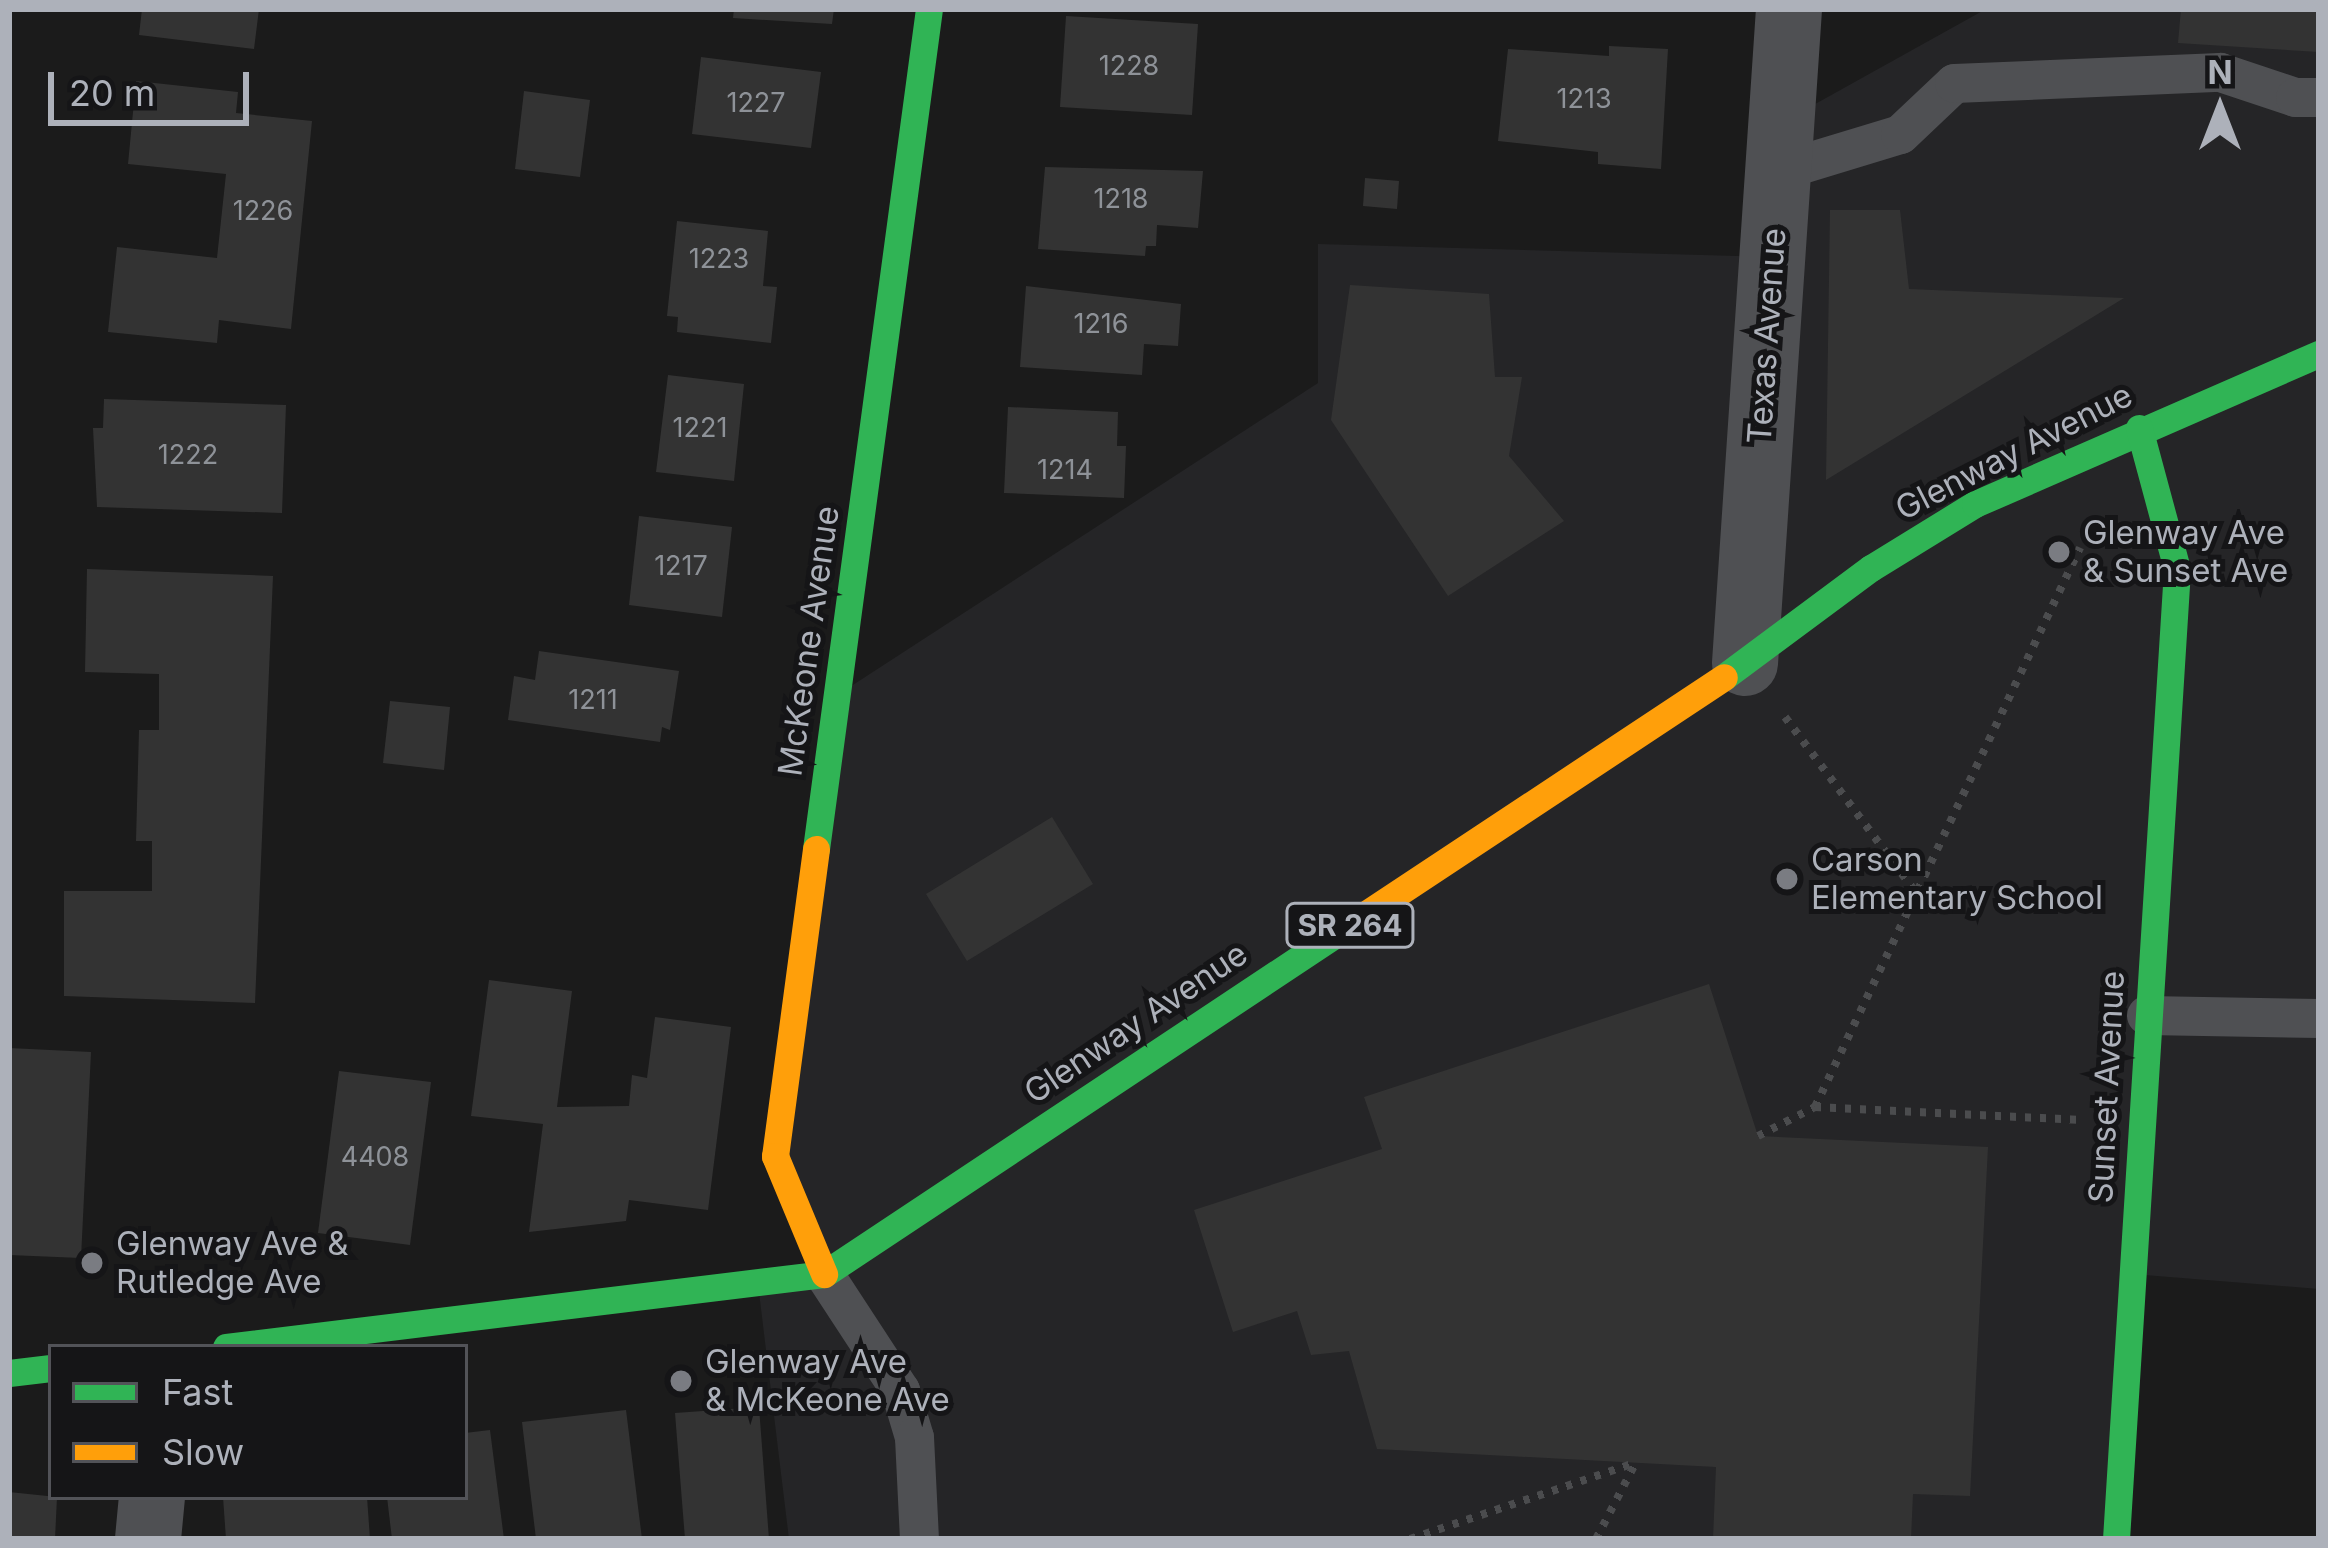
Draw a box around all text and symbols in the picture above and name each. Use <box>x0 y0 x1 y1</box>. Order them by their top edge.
scale bar <box>54 48 255 122</box>
north arrow <box>2160 48 2280 168</box>
house number: 1228 <box>1099 50 1159 82</box>
text: N <box>2207 52 2233 92</box>
text: 20 m <box>69 71 155 115</box>
house number: 1213 <box>1556 83 1612 115</box>
house number: 1227 <box>726 87 786 119</box>
house number: 1218 <box>1093 183 1149 215</box>
house number: 1226 <box>233 195 293 227</box>
street label: Texas Avenue <box>1740 227 1794 445</box>
house number: 1223 <box>689 243 749 275</box>
house number: 1216 <box>1073 308 1129 340</box>
street label: Glenway Avenue <box>1889 375 2139 529</box>
house number: 1221 <box>673 412 727 444</box>
house number: 1222 <box>158 439 218 471</box>
house number: 1214 <box>1037 454 1093 486</box>
street label: McKeone Avenue <box>770 503 848 779</box>
place label: Glenway Ave & Sunset Ave <box>2083 513 2288 591</box>
marker: Glenway Ave & Sunset Ave <box>2046 539 2072 565</box>
house number: 1217 <box>654 550 708 582</box>
house number: 1211 <box>568 684 618 716</box>
place label: Carson Elementary School <box>1811 840 2103 918</box>
marker: Carson Elementary School <box>1774 866 1800 892</box>
road number: SR 264 <box>1284 901 1416 949</box>
street label: Glenway Avenue <box>1017 934 1255 1112</box>
street label: Sunset Avenue <box>2081 970 2133 1204</box>
house number: 4408 <box>341 1141 409 1173</box>
place label: Glenway Ave & Rutledge Ave <box>116 1224 348 1302</box>
marker: Glenway Ave & Rutledge Ave <box>79 1250 105 1276</box>
place label: Glenway Ave & McKeone Ave <box>705 1342 950 1420</box>
legend <box>48 1344 468 1500</box>
marker: Glenway Ave & McKeone Ave <box>668 1368 694 1394</box>
text: Fast <box>162 1370 233 1414</box>
text: Slow <box>162 1430 244 1474</box>

